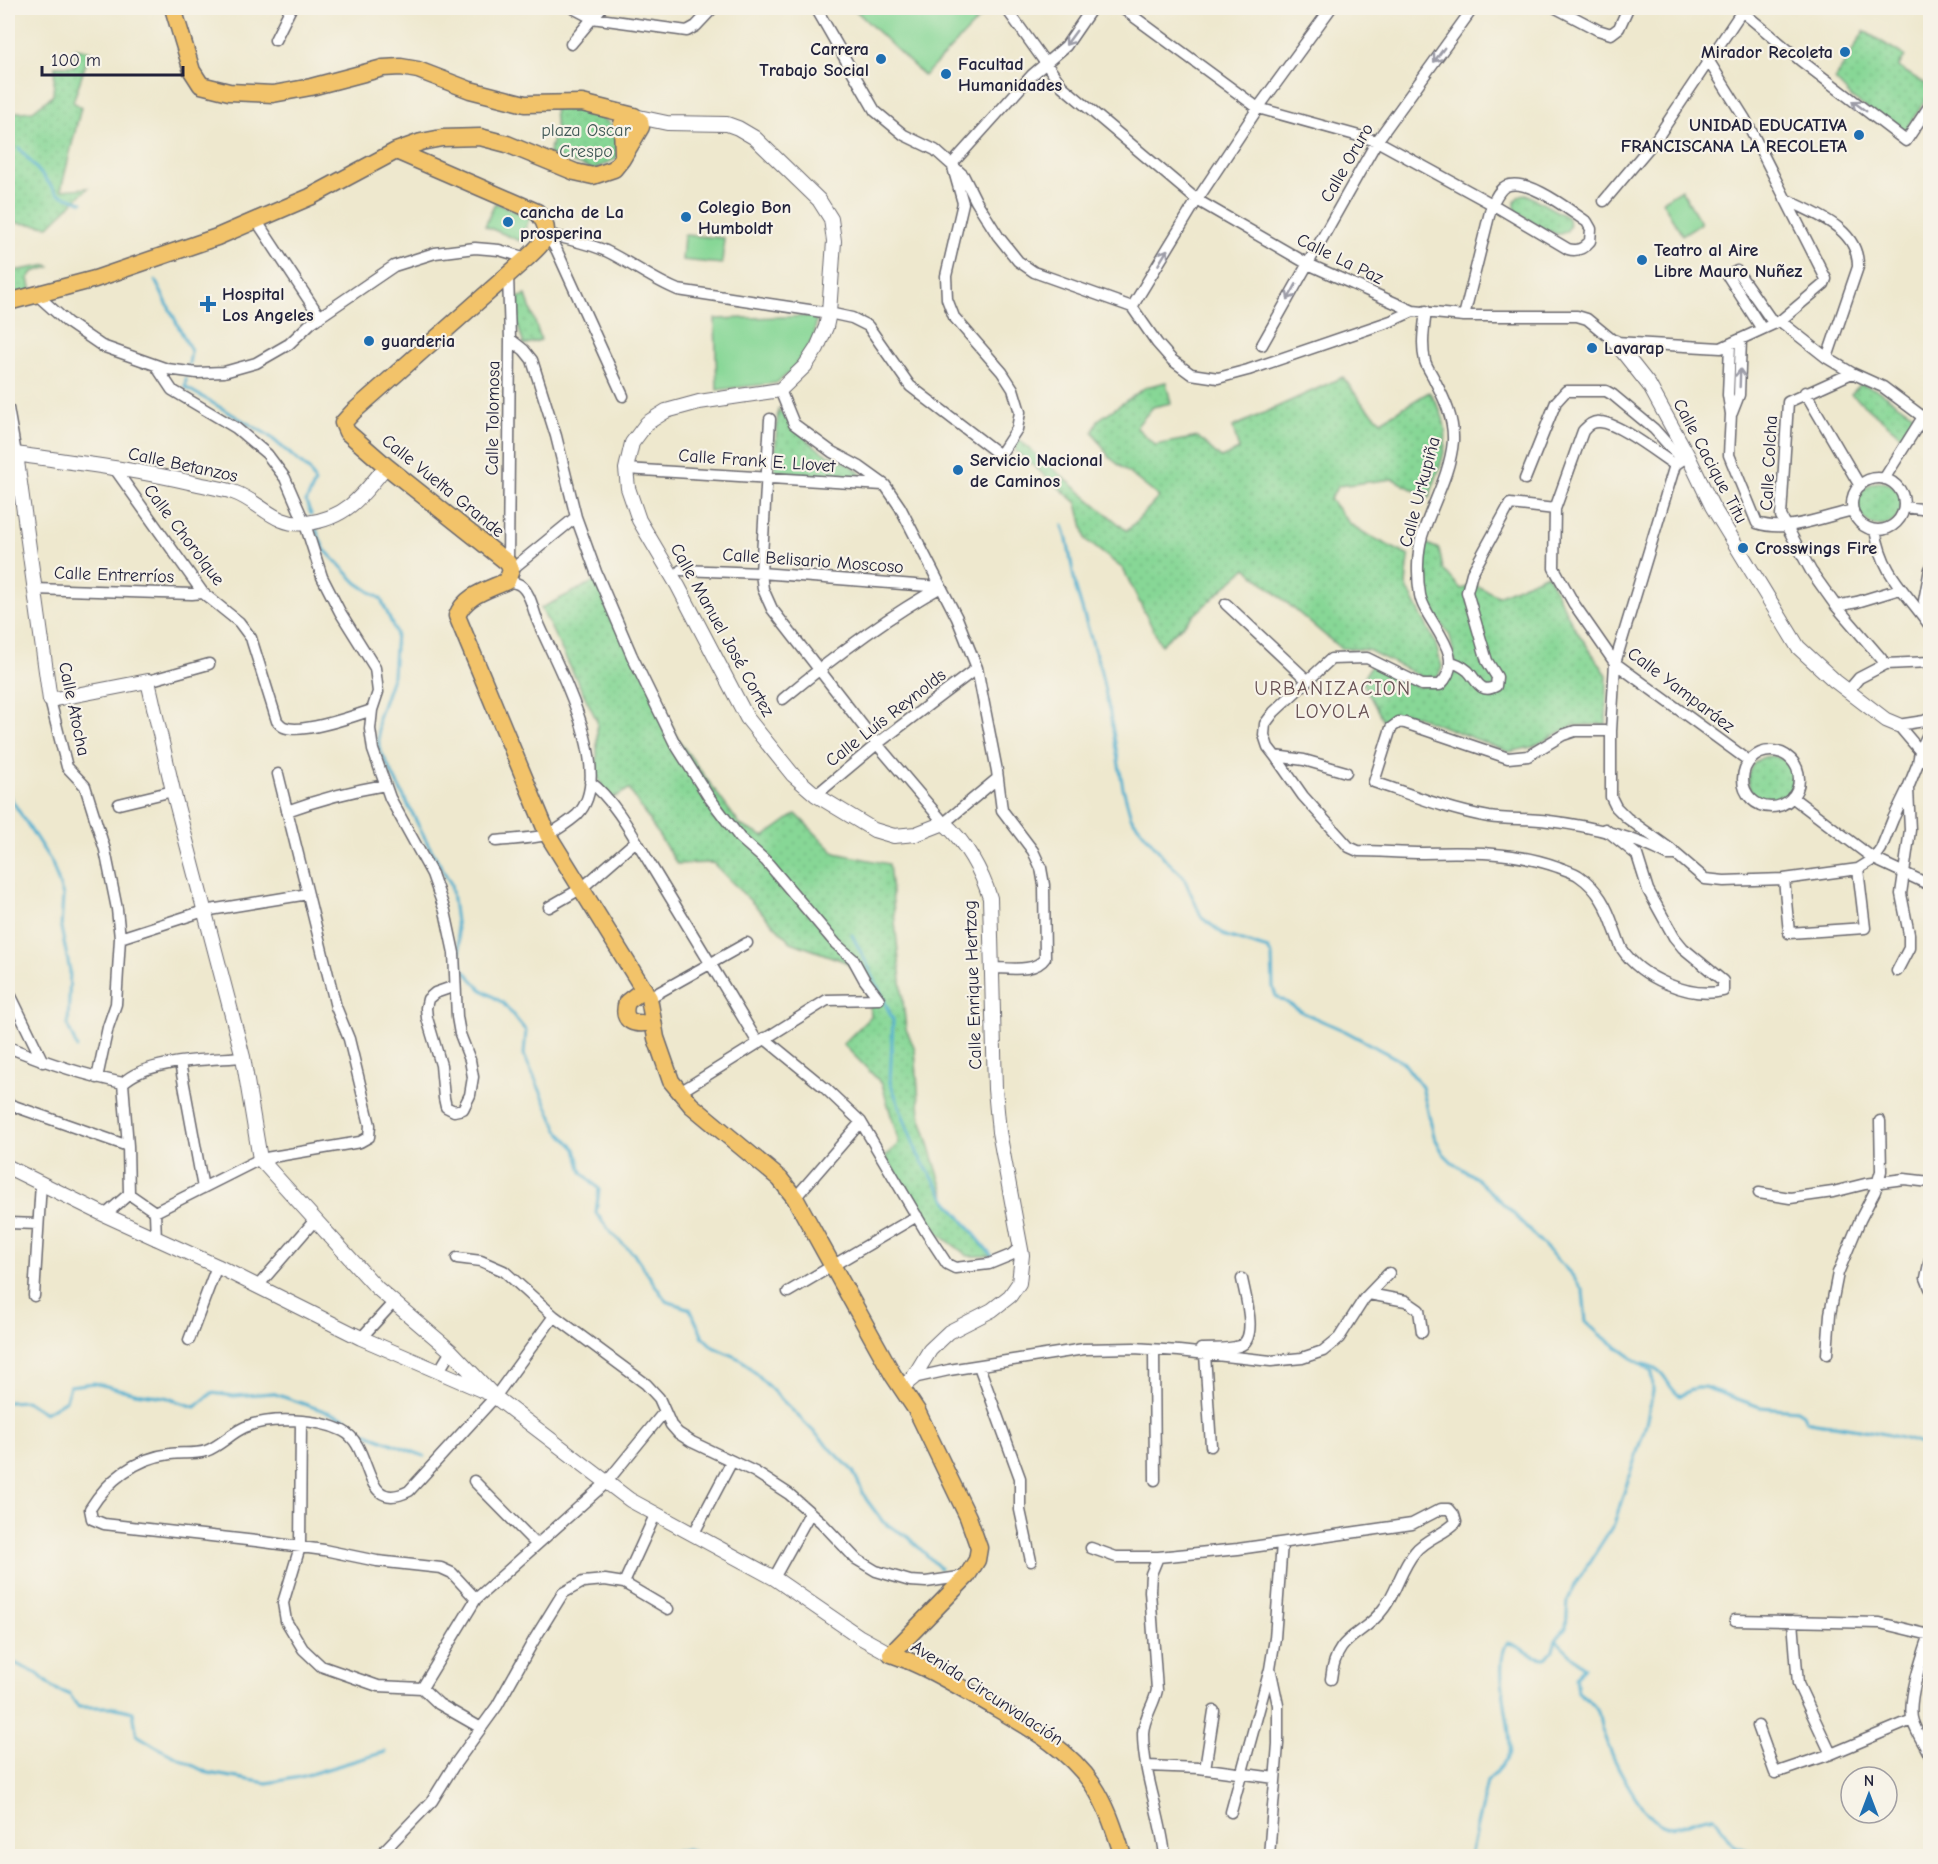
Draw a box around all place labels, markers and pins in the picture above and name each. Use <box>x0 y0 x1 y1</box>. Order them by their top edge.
place label: Carrera Trabajo Social <box>759 39 869 81</box>
place label: Mirador Recoleta <box>1701 42 1833 63</box>
marker: Mirador Recoleta <box>1838 45 1852 59</box>
marker: Carrera Trabajo Social <box>874 52 888 66</box>
place label: Facultad Humanidades <box>958 54 1063 96</box>
marker: Facultad Humanidades <box>939 67 953 81</box>
place label: UNIDAD EDUCATIVA FRANCISCANA LA RECOLETA <box>1621 115 1847 157</box>
marker: UNIDAD EDUCATIVA FRANCISCANA LA RECOLETA <box>1852 128 1866 142</box>
place label: Colegio Bon Humboldt <box>698 197 791 239</box>
place label: cancha de La prosperina <box>520 202 624 244</box>
marker: Colegio Bon Humboldt <box>679 210 693 224</box>
marker: cancha de La prosperina <box>501 215 515 229</box>
place label: Teatro al Aire Libre Mauro Nuñez <box>1654 240 1802 282</box>
marker: Teatro al Aire Libre Mauro Nuñez <box>1635 253 1649 267</box>
place label: Hospital Los Angeles <box>222 284 314 326</box>
marker: Hospital Los Angeles <box>199 295 217 313</box>
place label: guarderia <box>381 331 455 352</box>
marker: guarderia <box>362 334 376 348</box>
place label: Lavarap <box>1604 338 1664 359</box>
marker: Lavarap <box>1585 341 1599 355</box>
place label: Servicio Nacional de Caminos <box>970 450 1103 492</box>
marker: Servicio Nacional de Caminos <box>951 463 965 477</box>
place label: Crosswings Fire <box>1755 538 1877 559</box>
marker: Crosswings Fire <box>1736 541 1750 555</box>

